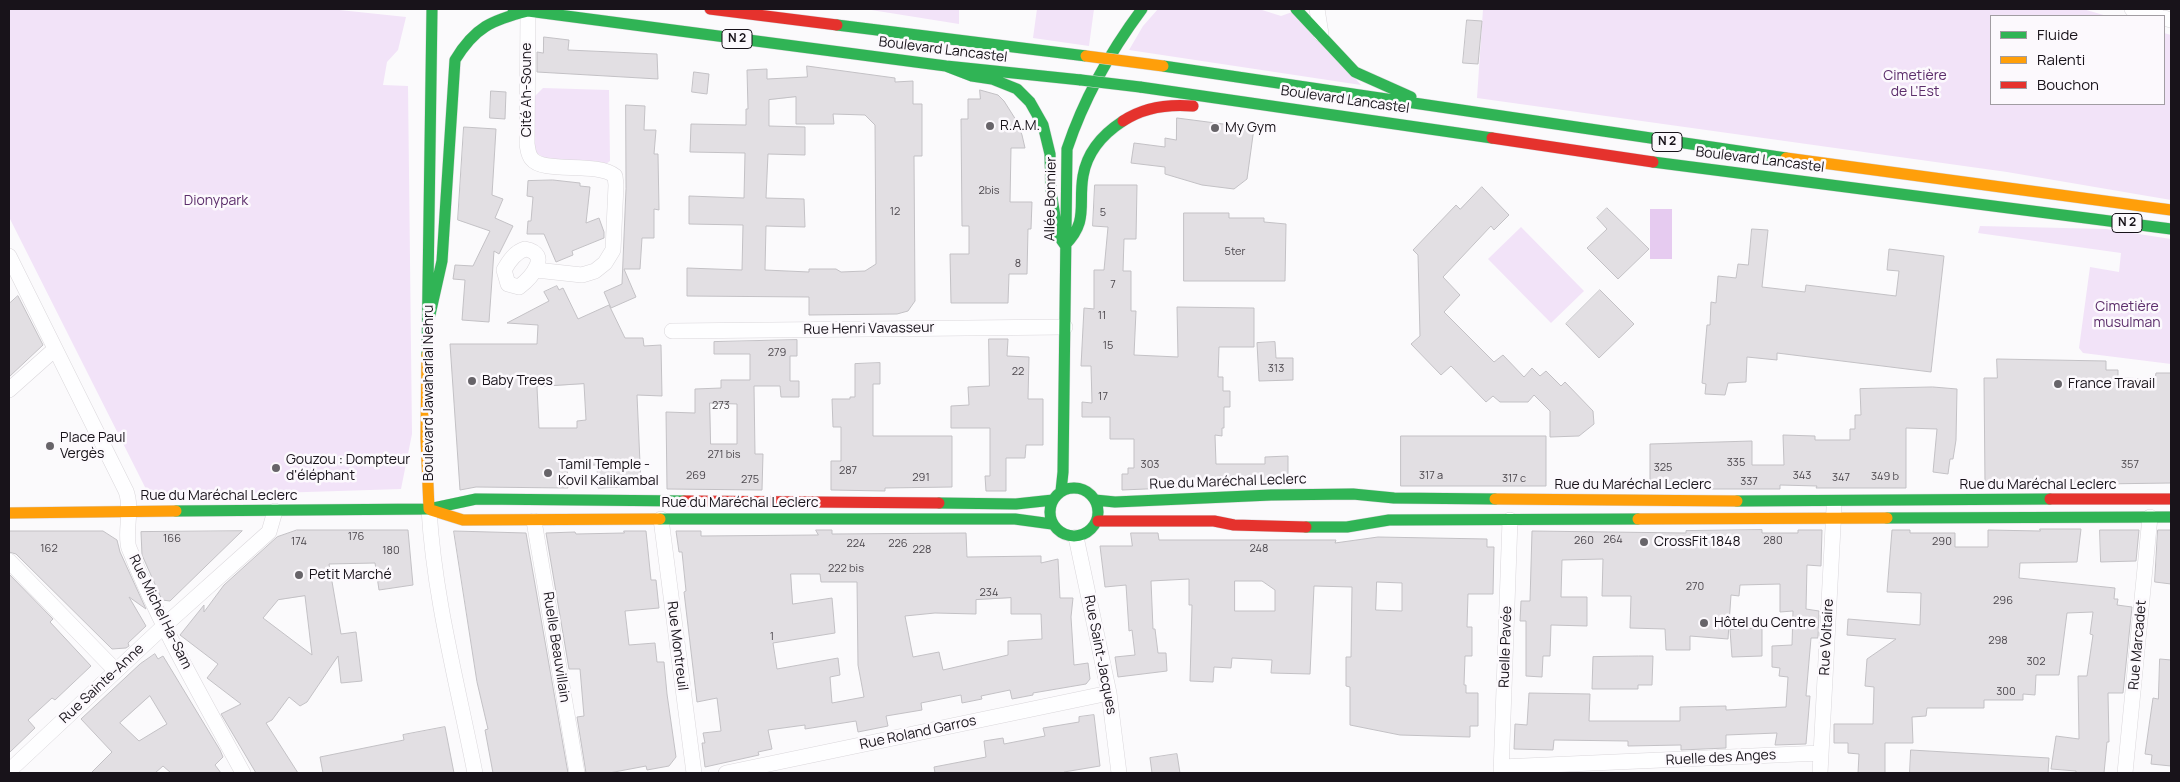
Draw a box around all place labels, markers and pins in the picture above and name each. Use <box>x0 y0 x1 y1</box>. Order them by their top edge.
place label: R.A.M. <box>1000 118 1040 134</box>
marker: R.A.M. <box>984 120 996 132</box>
place label: My Gym <box>1225 120 1276 136</box>
marker: My Gym <box>1209 122 1221 134</box>
place label: Baby Trees <box>482 373 553 389</box>
marker: Baby Trees <box>466 375 478 387</box>
place label: France Travail <box>2068 376 2155 392</box>
marker: France Travail <box>2052 378 2064 390</box>
place label: Place Paul Vergès <box>60 430 126 462</box>
marker: Place Paul Vergès <box>44 440 56 452</box>
place label: Gouzou : Dompteur d'éléphant <box>286 452 410 484</box>
place label: Tamil Temple - Kovil Kalikambal <box>558 457 659 490</box>
marker: Gouzou : Dompteur d'éléphant <box>270 462 282 474</box>
marker: Tamil Temple - Kovil Kalikambal <box>542 467 554 479</box>
place label: CrossFit 1848 <box>1654 534 1741 550</box>
marker: CrossFit 1848 <box>1638 536 1650 548</box>
place label: Petit Marché <box>309 567 392 583</box>
marker: Petit Marché <box>293 569 305 581</box>
place label: Hôtel du Centre <box>1714 615 1816 631</box>
marker: Hôtel du Centre <box>1698 617 1710 629</box>

